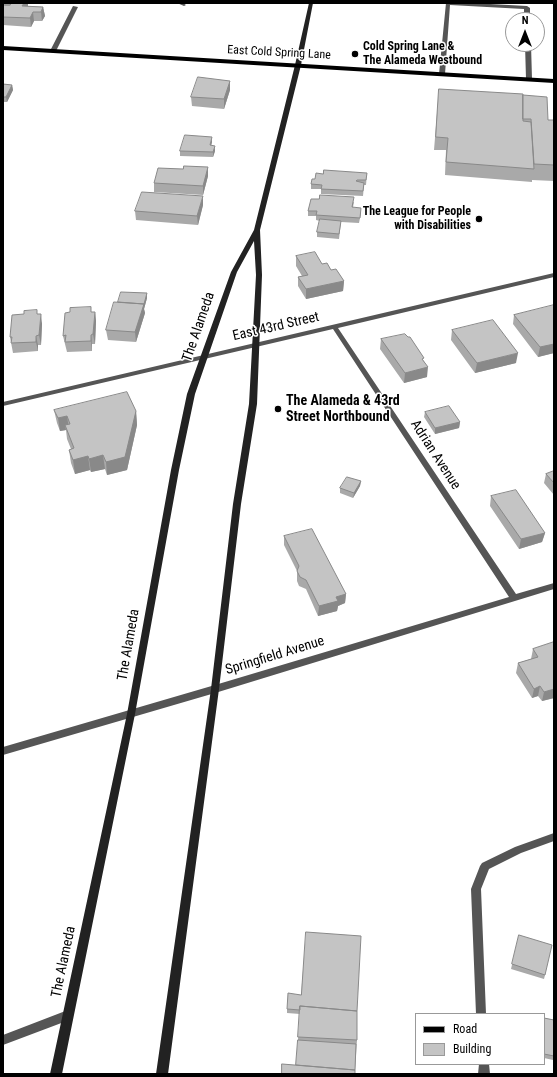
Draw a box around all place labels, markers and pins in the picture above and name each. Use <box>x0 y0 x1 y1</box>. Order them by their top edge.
place label: Cold Spring Lane & The Alameda Westbound <box>363 40 482 68</box>
marker: Cold Spring Lane & The Alameda Westbound <box>350 49 360 59</box>
place label: The League for People with Disabilities <box>363 205 471 233</box>
marker: The League for People with Disabilities <box>474 214 484 224</box>
place label: The Alameda & 43rd Street Northbound <box>286 393 400 426</box>
marker: The Alameda & 43rd Street Northbound <box>273 404 283 414</box>

